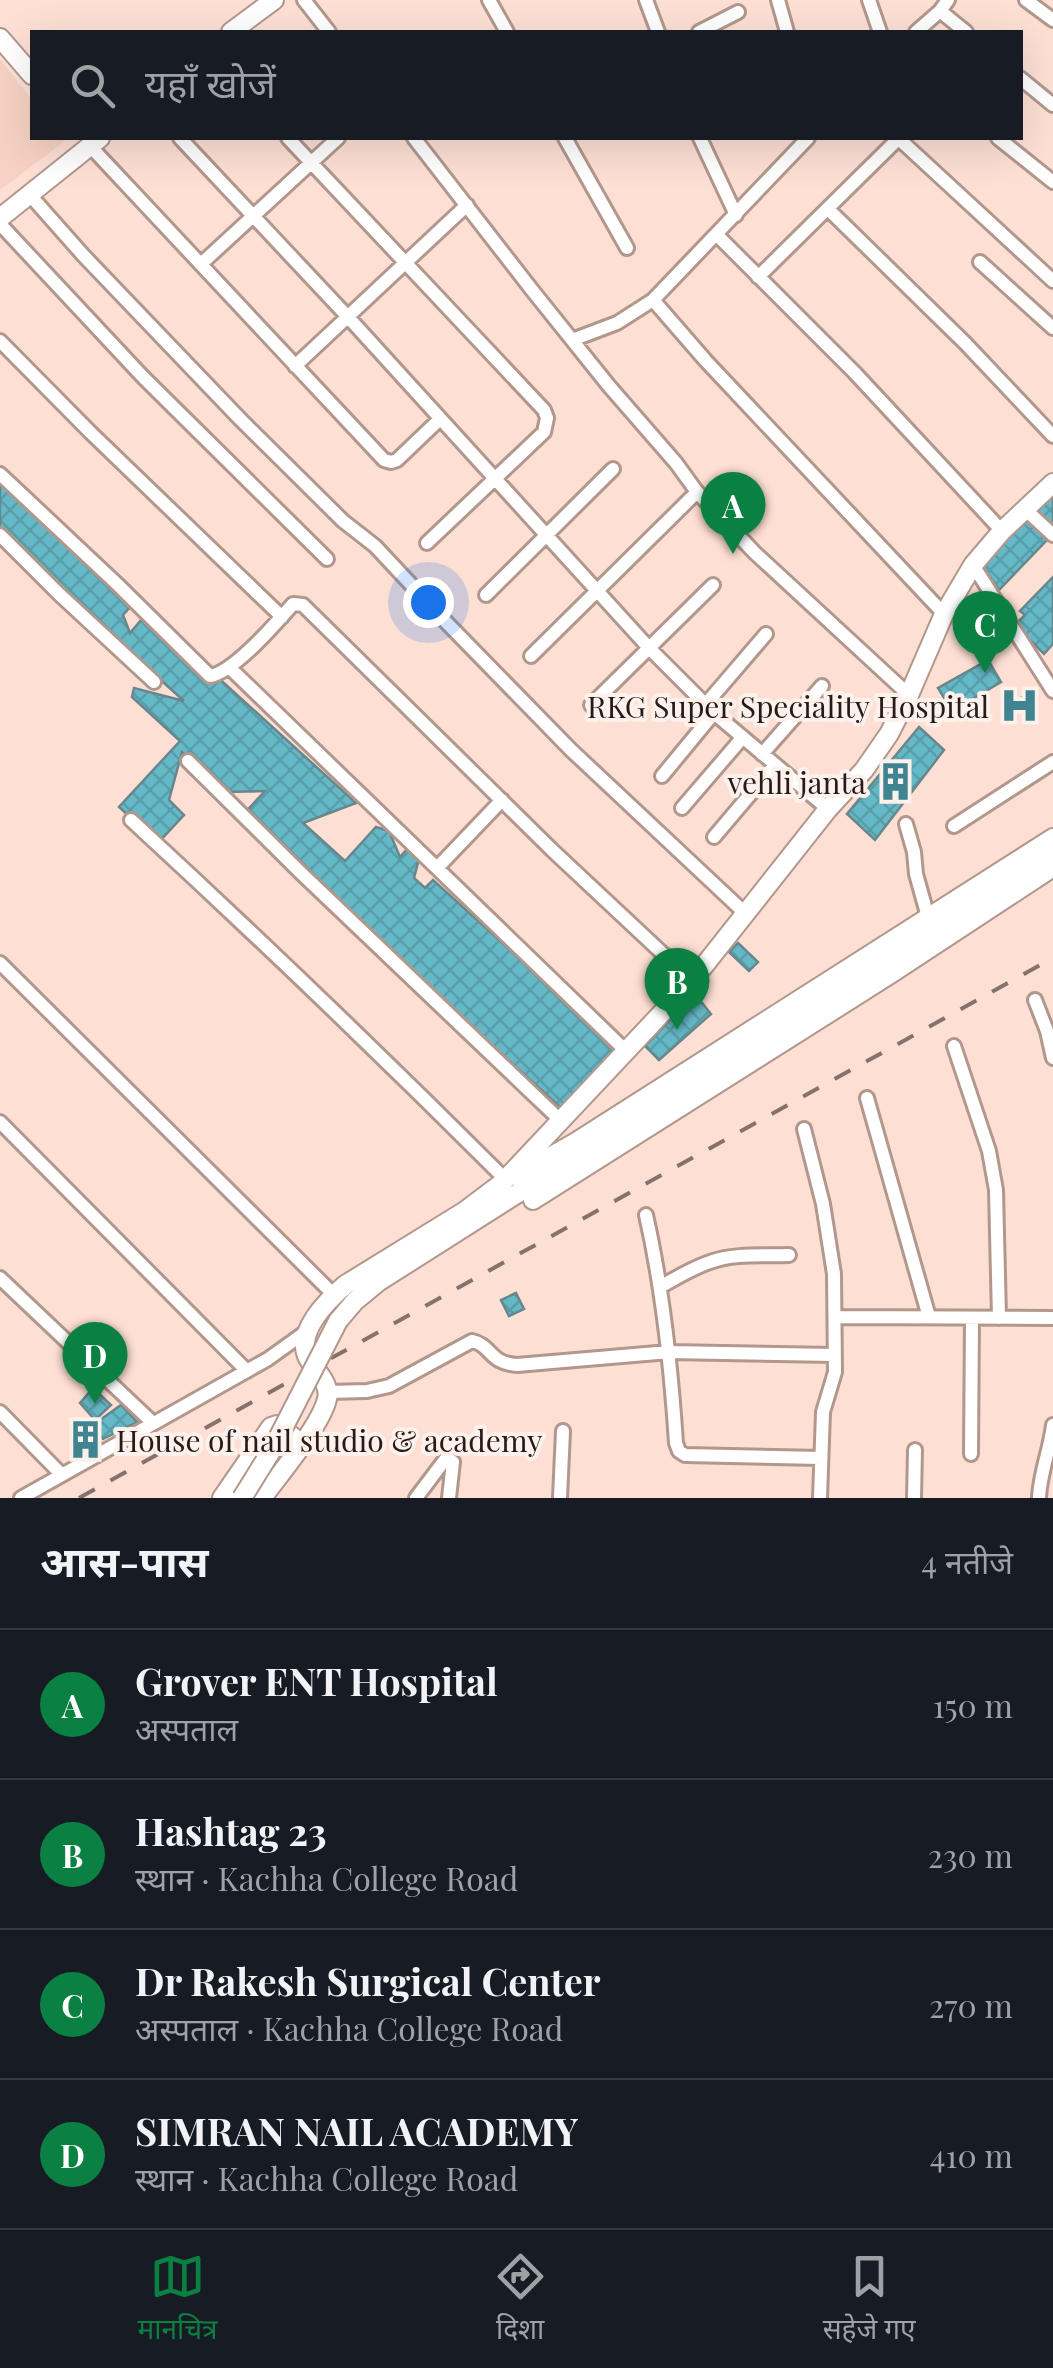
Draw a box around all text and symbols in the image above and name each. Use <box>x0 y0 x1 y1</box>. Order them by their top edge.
search box <box>30 30 1023 140</box>
text: यहाँ खोजें <box>145 57 276 108</box>
icon: search <box>65 58 120 113</box>
pin: A <box>700 472 766 554</box>
your location <box>403 577 454 628</box>
pin: C <box>952 590 1018 673</box>
hospital icon: RKG Super Speciality Hospital <box>998 685 1040 727</box>
place label: RKG Super Speciality Hospital <box>587 686 989 726</box>
building icon: vehli janta <box>875 761 917 803</box>
place label: vehli janta <box>727 762 866 802</box>
pin: B <box>644 948 710 1030</box>
pin: D <box>62 1322 128 1404</box>
building icon: House of nail studio & academy <box>65 1419 107 1461</box>
place label: House of nail studio & academy <box>116 1420 542 1460</box>
text: आस-पास <box>40 1532 209 1588</box>
text: 4 नतीजे <box>921 1539 1013 1582</box>
text: Grover ENT Hospital <box>135 1655 498 1706</box>
text: A <box>62 1683 83 1726</box>
text: 150 m <box>933 1683 1013 1726</box>
text: अस्पताल <box>135 1706 238 1749</box>
text: Hashtag 23 <box>135 1805 327 1856</box>
text: B <box>62 1833 83 1876</box>
text: 230 m <box>928 1833 1013 1876</box>
text: स्थान · Kachha College Road <box>135 1856 518 1899</box>
text: Dr Rakesh Surgical Center <box>135 1955 600 2006</box>
text: C <box>61 1983 84 2026</box>
text: 270 m <box>929 1983 1013 2026</box>
text: अस्पताल · Kachha College Road <box>135 2006 563 2049</box>
text: SIMRAN NAIL ACADEMY <box>135 2105 578 2156</box>
text: D <box>60 2133 85 2176</box>
text: 410 m <box>930 2133 1013 2176</box>
text: स्थान · Kachha College Road <box>135 2156 518 2199</box>
tab: मानचित्र <box>138 2249 218 2350</box>
tab: दिशा <box>493 2249 548 2350</box>
tab: सहेजे गए <box>823 2249 915 2350</box>

